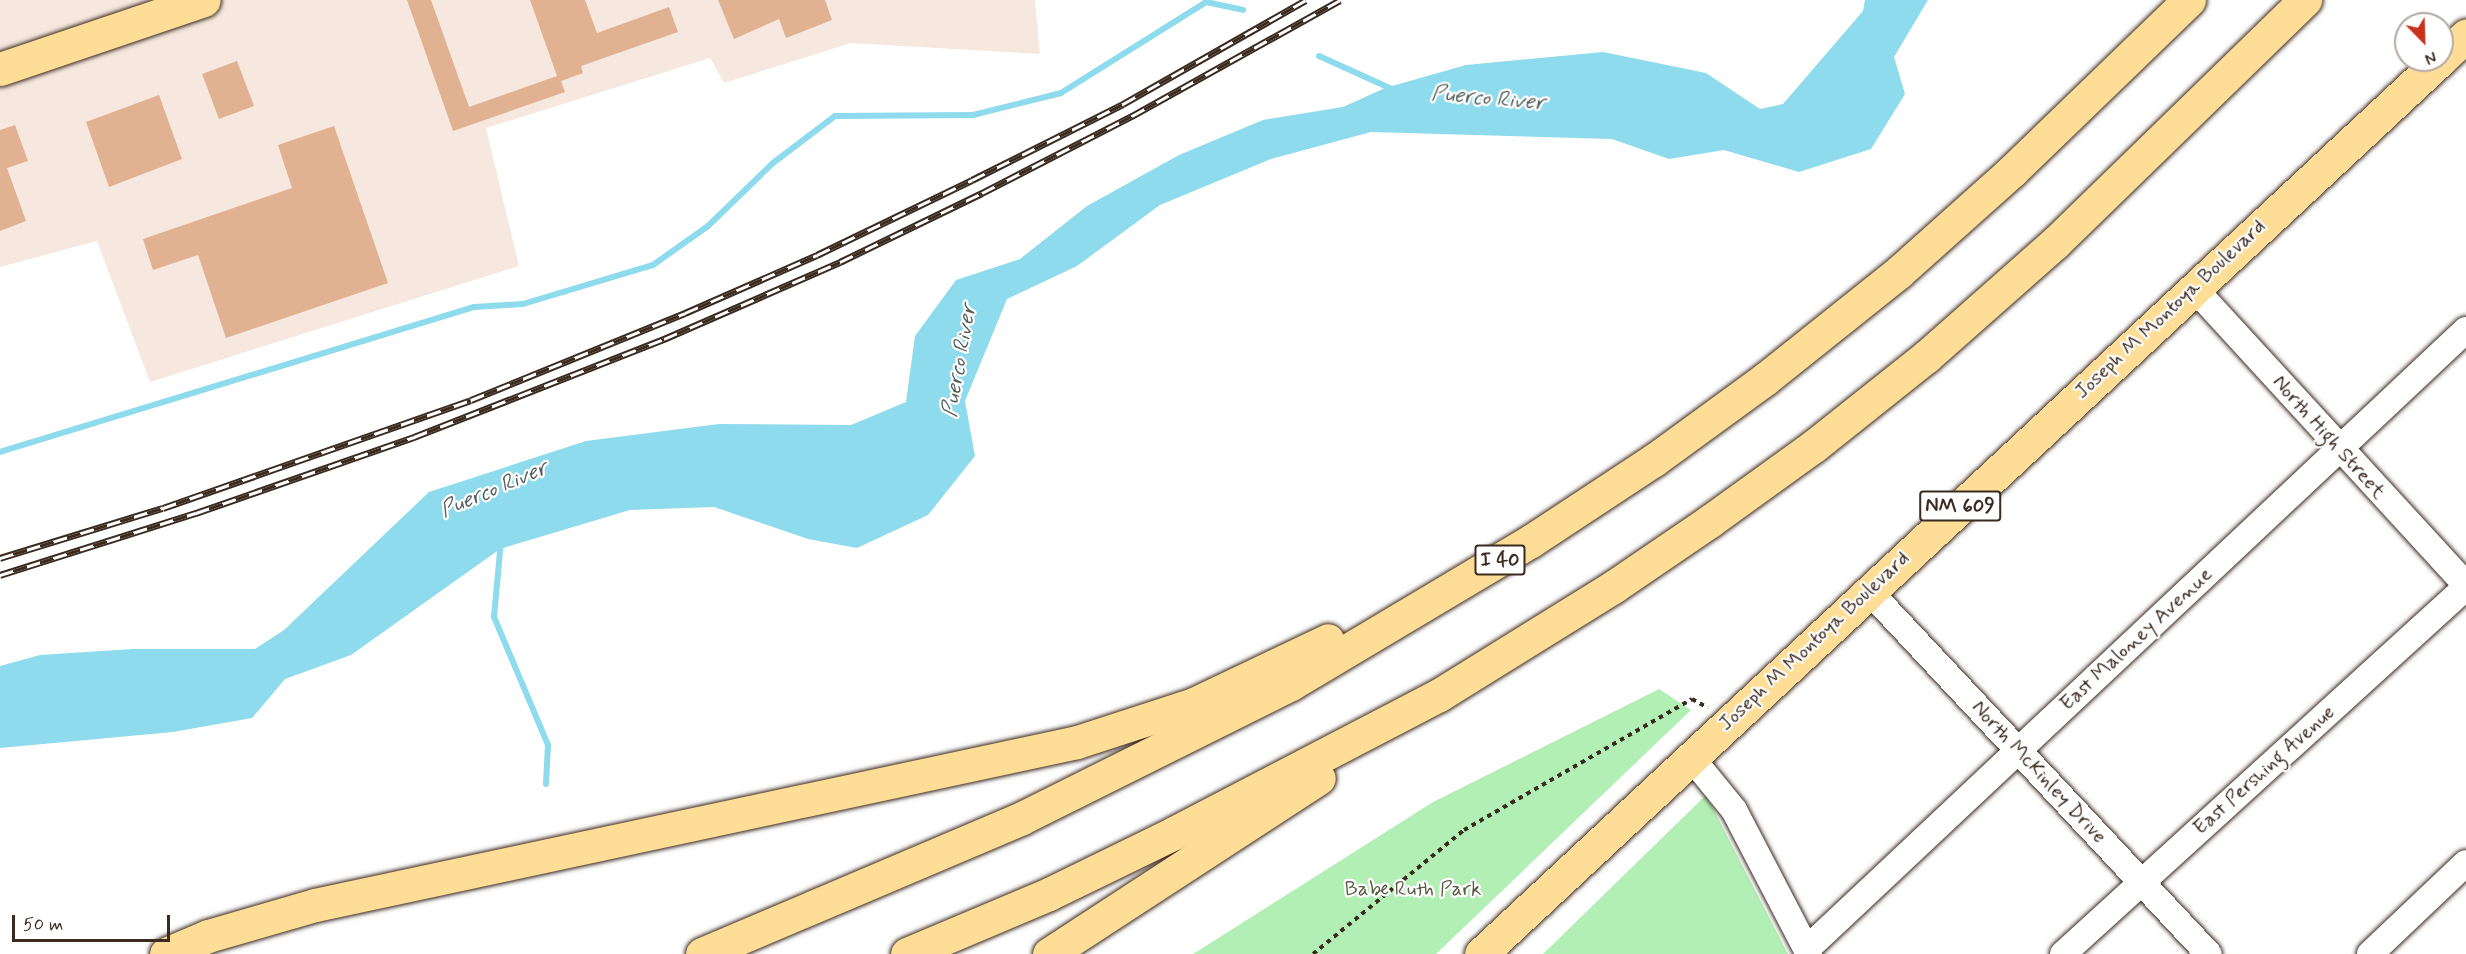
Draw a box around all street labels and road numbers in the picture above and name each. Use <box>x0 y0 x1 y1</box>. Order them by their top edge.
street label: Joseph M Montoya Boulevard <box>2068 213 2272 405</box>
street label: North High Street <box>2267 370 2391 504</box>
road number: NM 609 <box>1918 489 2002 523</box>
road number: I 40 <box>1473 543 1527 577</box>
street label: Joseph M Montoya Boulevard <box>1712 545 1916 737</box>
street label: East Maloney Avenue <box>2057 564 2215 714</box>
street label: North McKinley Drive <box>1966 695 2112 849</box>
street label: East Pershing Avenue <box>2186 698 2342 842</box>

